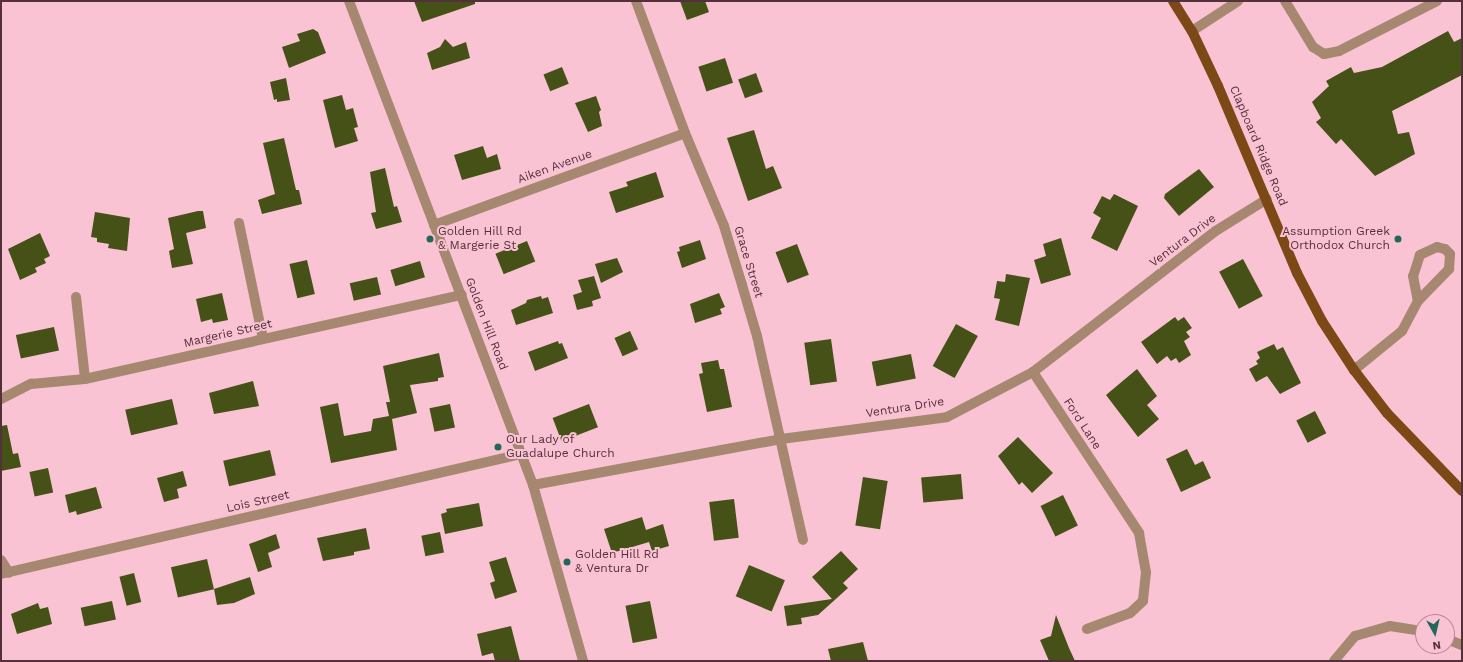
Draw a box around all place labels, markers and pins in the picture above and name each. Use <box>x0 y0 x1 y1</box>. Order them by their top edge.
place label: Golden Hill Rd & Margerie St <box>438 225 522 253</box>
place label: Assumption Greek Orthodox Church <box>1282 225 1390 253</box>
marker: Golden Hill Rd & Margerie St <box>425 234 435 244</box>
marker: Assumption Greek Orthodox Church <box>1393 234 1403 244</box>
place label: Our Lady of Guadalupe Church <box>506 433 615 461</box>
marker: Our Lady of Guadalupe Church <box>493 442 503 452</box>
place label: Golden Hill Rd & Ventura Dr <box>575 548 659 576</box>
marker: Golden Hill Rd & Ventura Dr <box>562 557 572 567</box>

